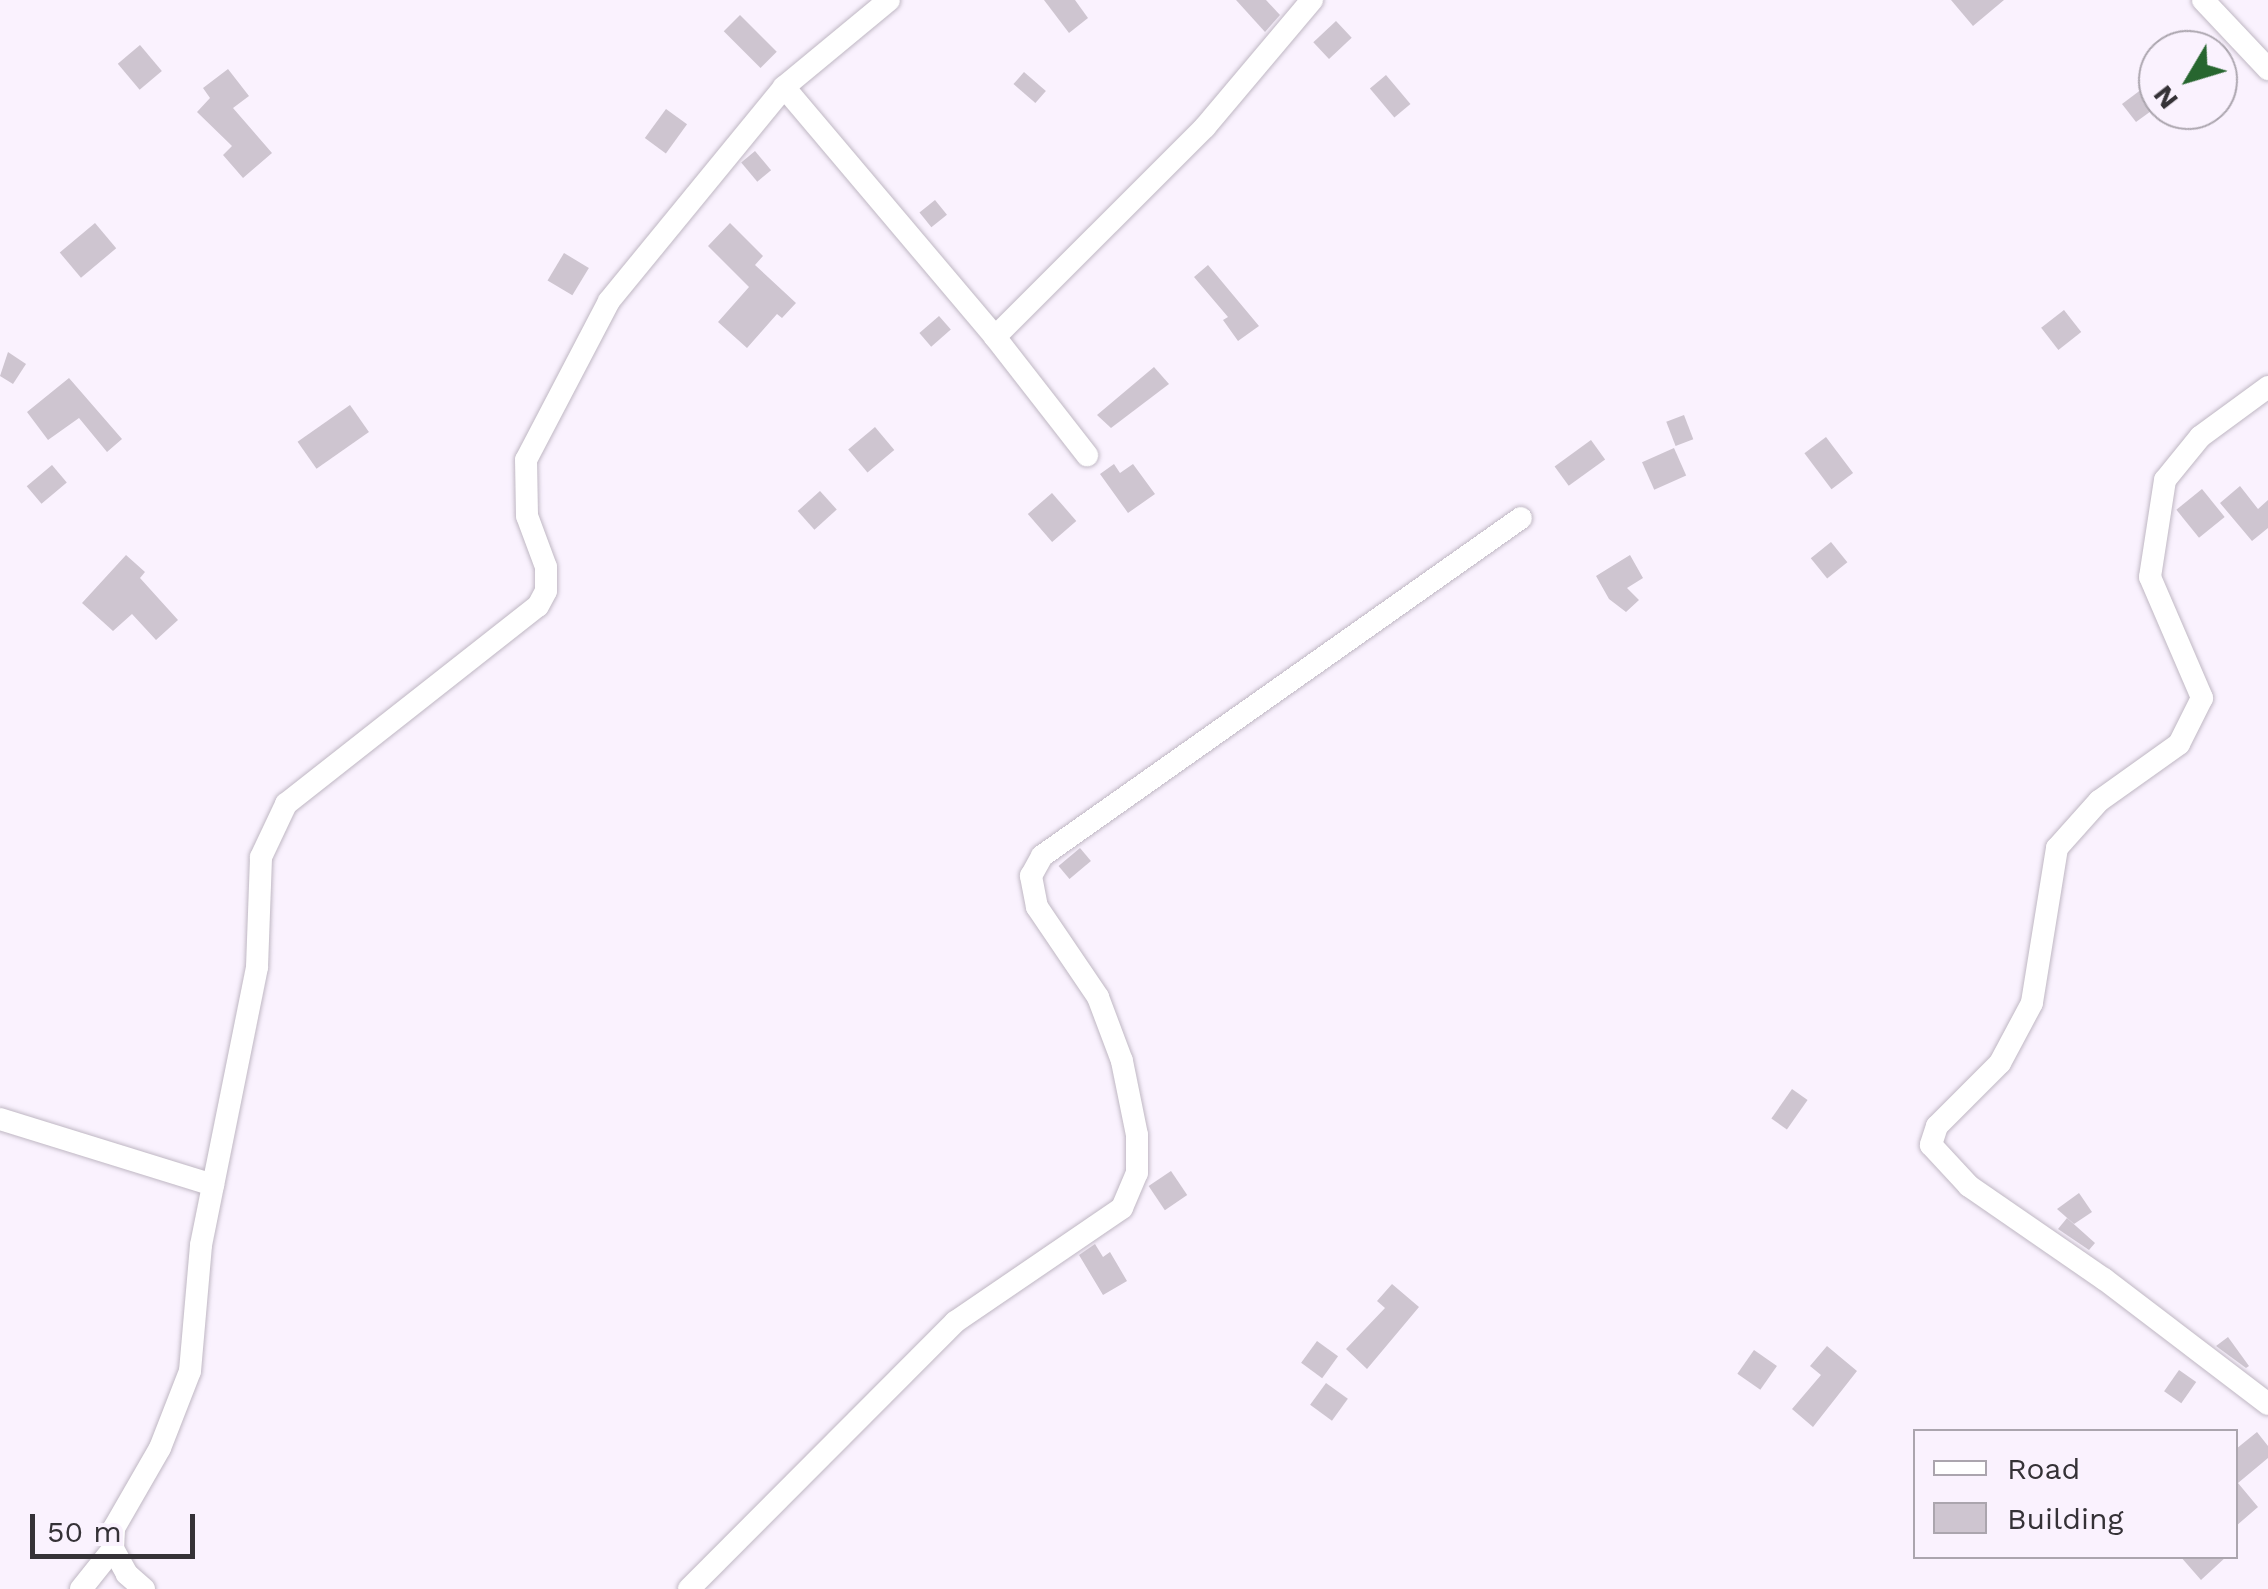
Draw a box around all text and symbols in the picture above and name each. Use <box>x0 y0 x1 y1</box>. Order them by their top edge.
north arrow <box>2138 30 2238 130</box>
text: N <box>2146 79 2185 116</box>
legend <box>1913 1429 2238 1559</box>
text: Road <box>2007 1451 2080 1486</box>
scale bar <box>35 1494 200 1556</box>
text: Building <box>2007 1501 2124 1536</box>
text: 50 m <box>47 1514 122 1549</box>

